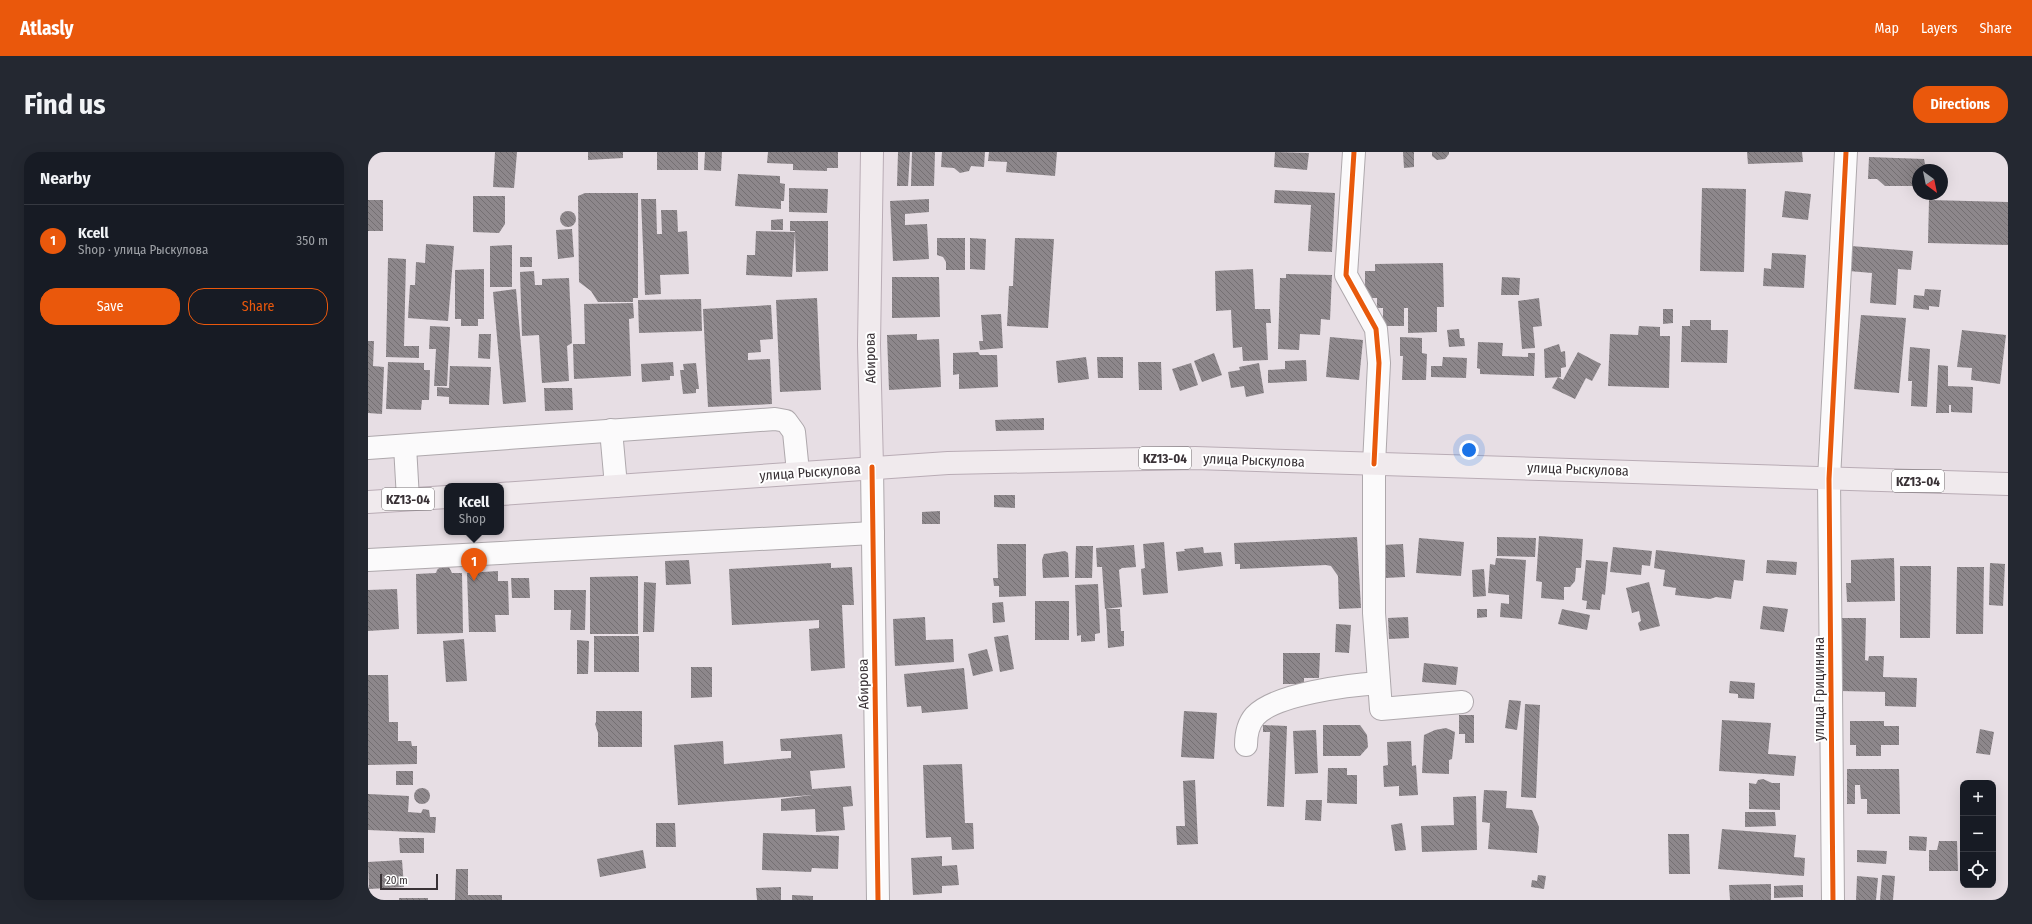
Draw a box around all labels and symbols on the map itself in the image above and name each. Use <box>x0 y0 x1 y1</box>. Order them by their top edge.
north arrow <box>1912 164 1948 200</box>
street label: Абирова <box>862 332 879 384</box>
your location <box>1459 440 1479 460</box>
road number: KZ13-04 <box>1139 447 1191 469</box>
street label: улица Рыскулова <box>1203 450 1305 471</box>
street label: улица Рыскулова <box>1527 459 1629 480</box>
street label: улица Рыскулова <box>759 460 861 485</box>
road number: KZ13-04 <box>1892 470 1944 492</box>
road number: KZ13-04 <box>382 488 434 510</box>
pin: 1 <box>461 548 487 581</box>
street label: улица Грицинина <box>1811 637 1828 741</box>
street label: Абирова <box>855 658 872 710</box>
scale bar <box>380 872 438 891</box>

